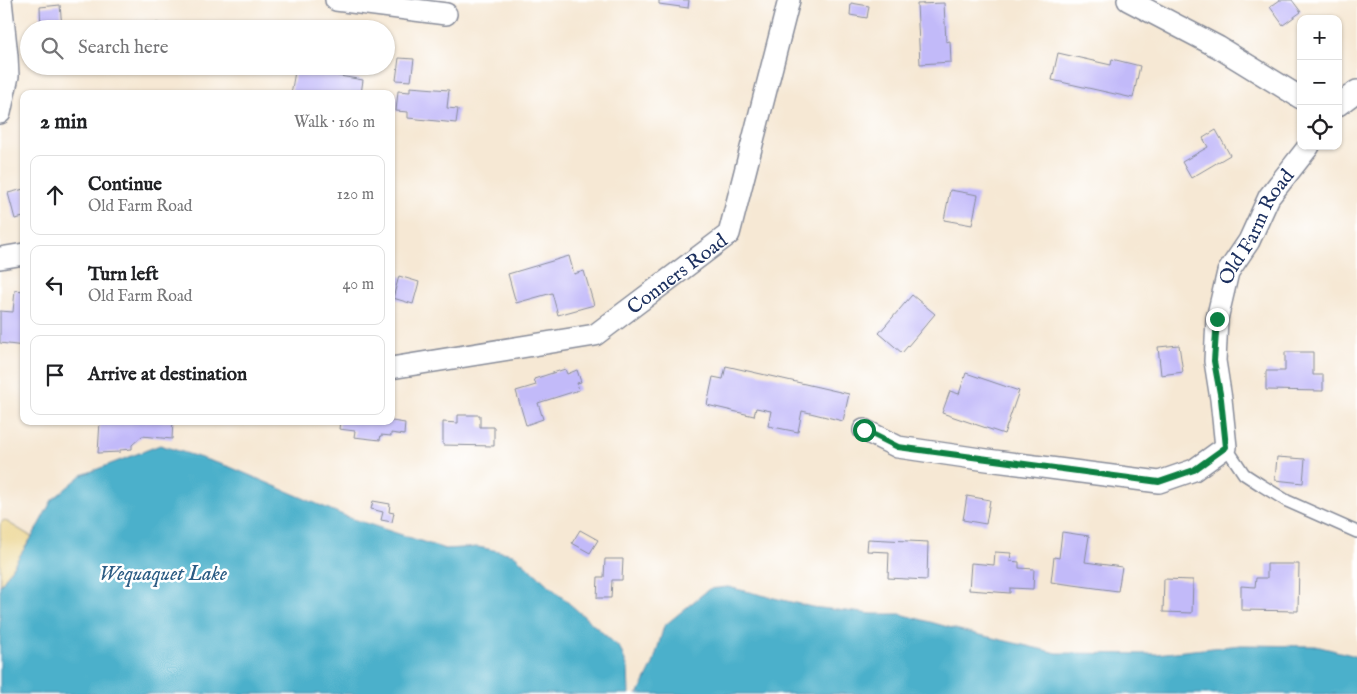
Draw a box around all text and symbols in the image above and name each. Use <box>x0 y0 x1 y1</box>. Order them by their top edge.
map controls <box>1297 15 1342 150</box>
button: + <box>1297 15 1342 60</box>
search box <box>20 20 395 75</box>
icon: search <box>38 34 66 62</box>
text: Search here <box>78 36 169 60</box>
button: − <box>1297 60 1342 105</box>
button: locate <box>1297 105 1342 150</box>
text: 2 min <box>40 109 87 136</box>
text: Walk · 160 m <box>294 113 375 133</box>
street label: Old Farm Road <box>1215 164 1300 287</box>
text: Continue <box>88 173 162 197</box>
icon: ahead <box>41 181 69 209</box>
text: 120 m <box>337 185 374 205</box>
text: Old Farm Road <box>88 197 192 217</box>
street label: Conners Road <box>622 228 733 321</box>
text: Turn left <box>88 263 159 287</box>
icon: left <box>41 271 69 299</box>
text: 40 m <box>342 275 374 295</box>
text: Old Farm Road <box>88 287 192 307</box>
route end <box>1206 308 1229 331</box>
icon: arrive <box>41 361 69 389</box>
text: Arrive at destination <box>88 363 247 387</box>
route start <box>853 419 876 442</box>
water label: Wequaquet Lake <box>99 561 227 588</box>

